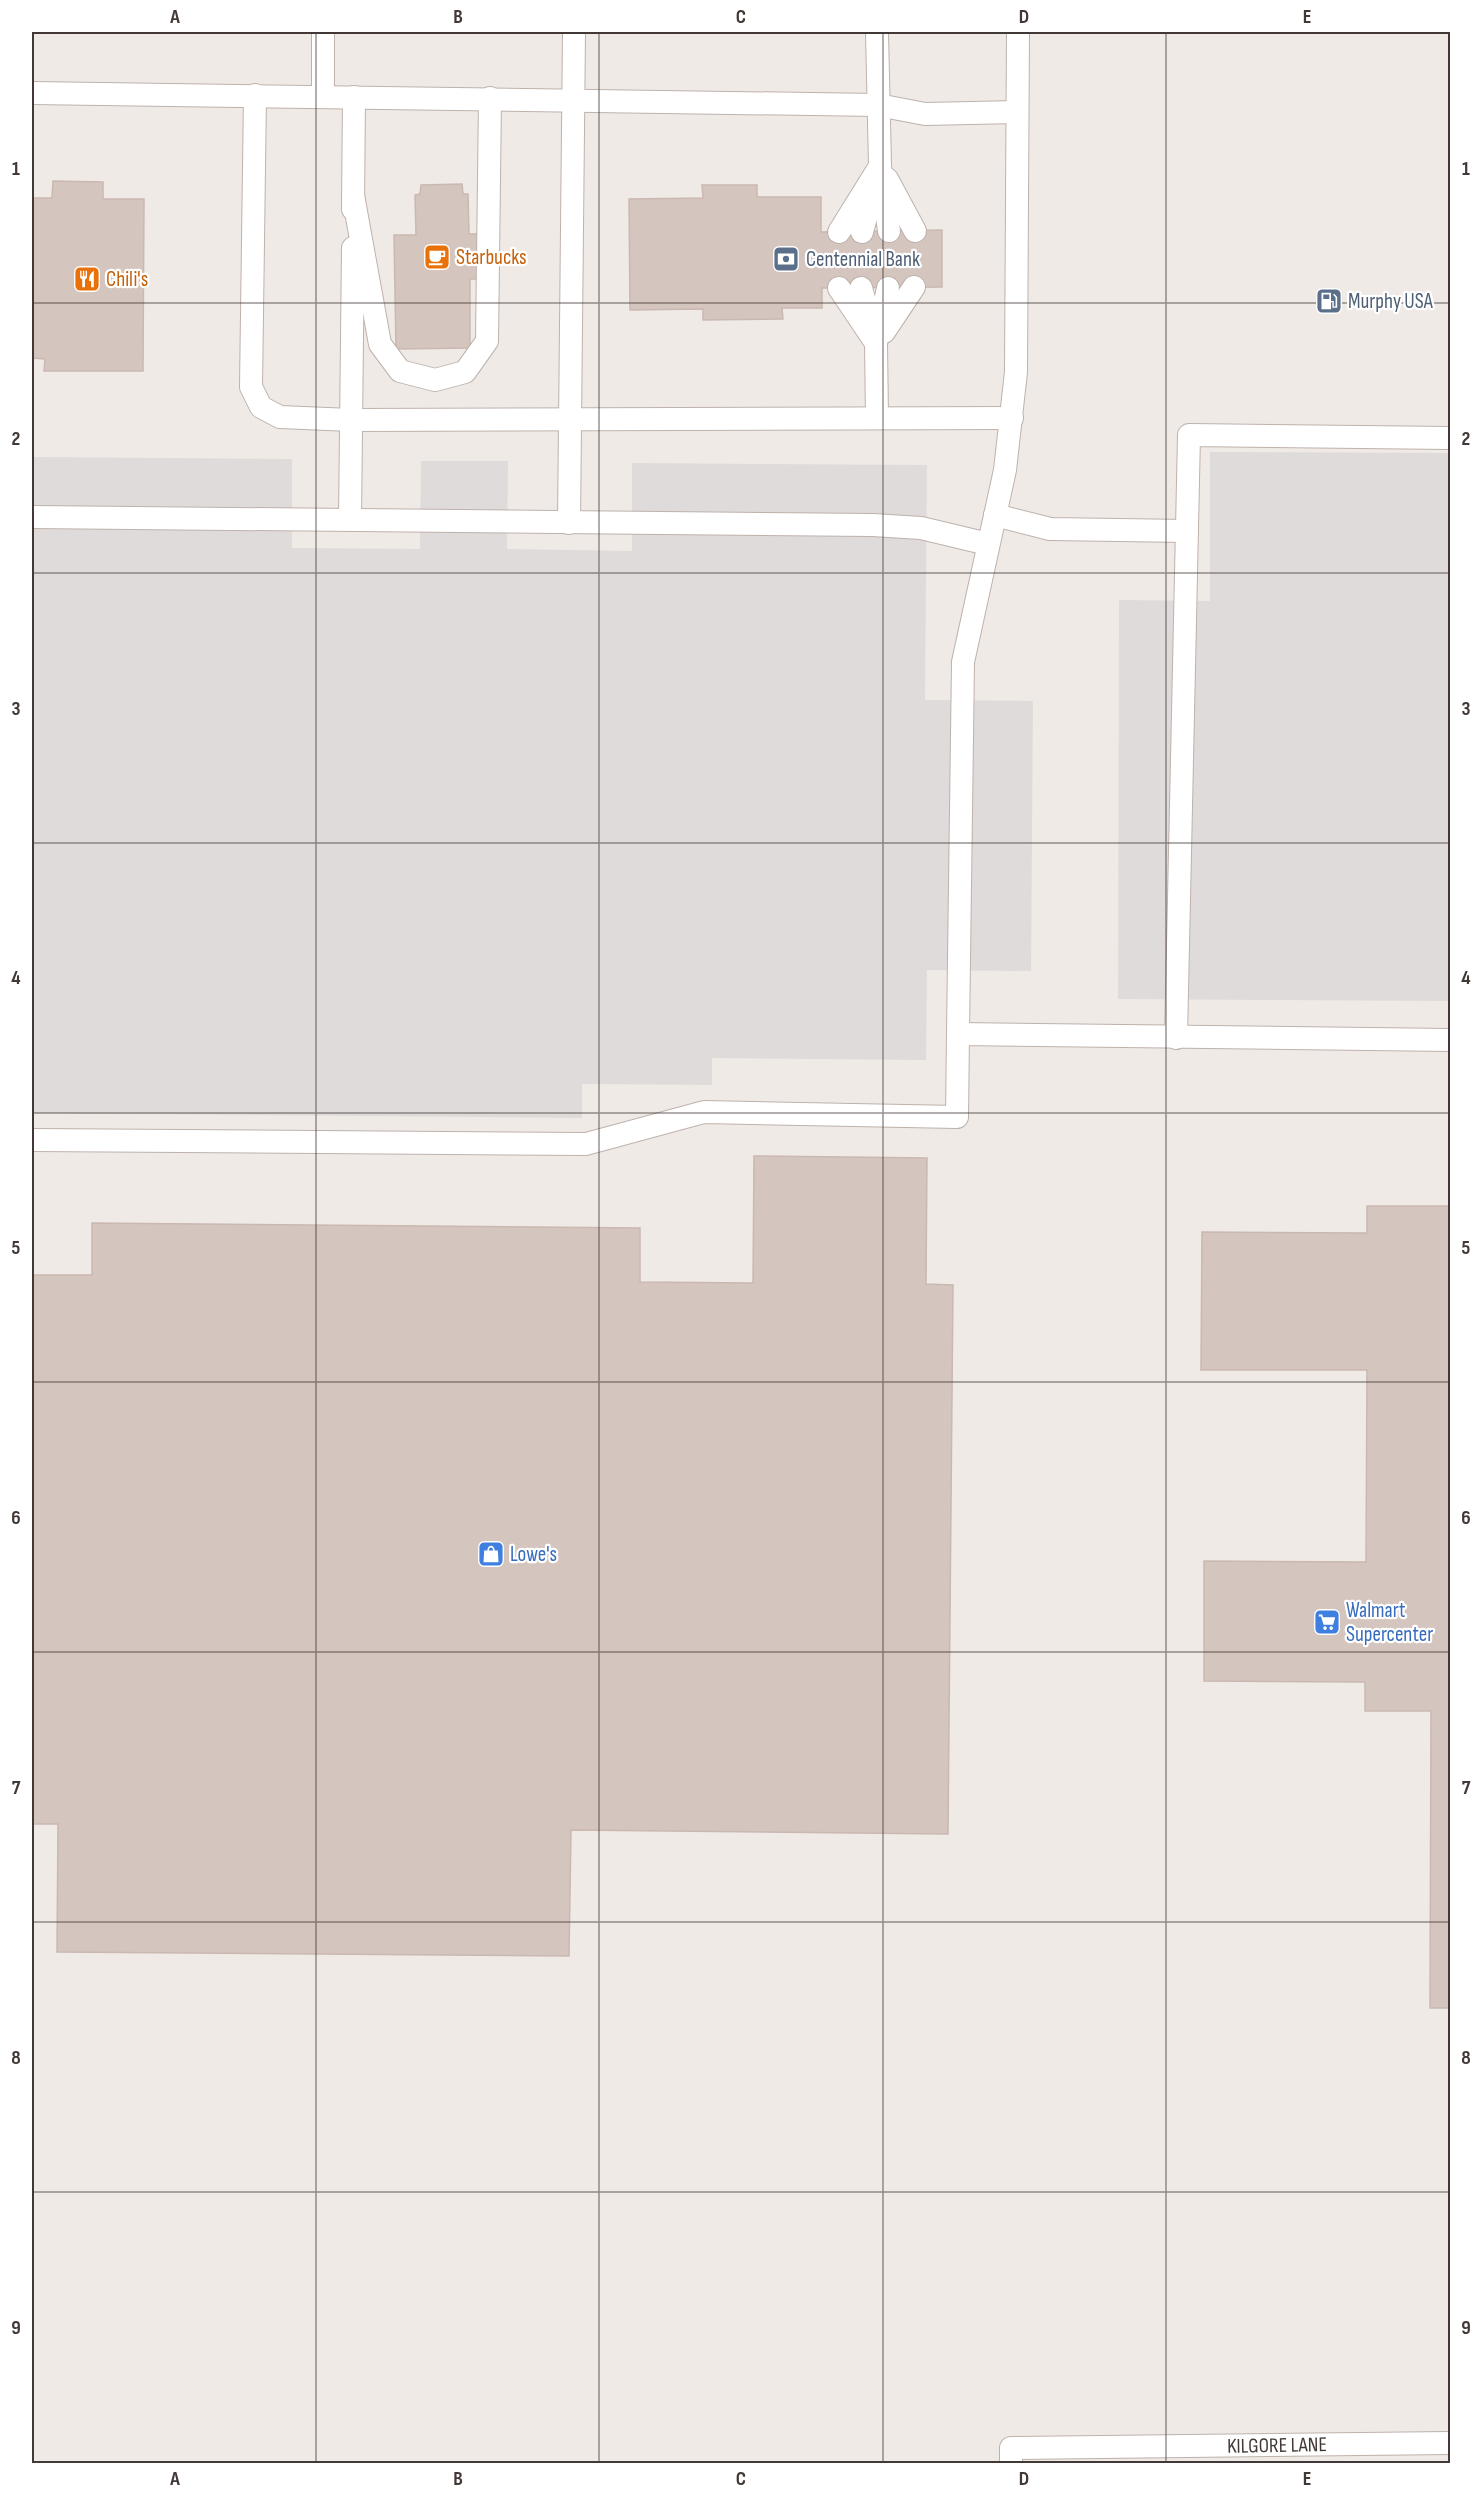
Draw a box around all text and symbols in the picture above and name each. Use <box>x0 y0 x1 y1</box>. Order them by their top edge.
text: A <box>169 5 180 29</box>
text: B <box>453 5 463 29</box>
text: C <box>736 5 746 29</box>
text: D <box>1019 5 1029 29</box>
text: E <box>1303 5 1311 29</box>
text: 1 <box>12 157 20 181</box>
text: 1 <box>1462 157 1470 181</box>
cafe icon: Starbucks <box>422 242 452 272</box>
bank icon: Centennial Bank <box>771 244 801 274</box>
place label: Starbucks <box>456 245 527 270</box>
place label: Centennial Bank <box>806 247 920 272</box>
restaurant icon: Chili's <box>72 264 102 294</box>
place label: Chili's <box>106 267 148 292</box>
fuel station icon: Murphy USA <box>1314 286 1344 316</box>
place label: Murphy USA <box>1348 289 1434 314</box>
text: 2 <box>12 427 20 451</box>
text: 2 <box>1462 427 1470 451</box>
text: 3 <box>12 697 21 721</box>
text: 3 <box>1462 697 1471 721</box>
text: 4 <box>11 966 21 990</box>
text: 4 <box>1461 966 1471 990</box>
text: 5 <box>12 1236 21 1260</box>
text: 5 <box>1462 1236 1471 1260</box>
text: 6 <box>11 1506 21 1530</box>
text: 6 <box>1461 1506 1471 1530</box>
shop icon: Lowe's <box>476 1539 506 1569</box>
place label: Lowe's <box>510 1542 557 1567</box>
place label: Walmart Supercenter <box>1346 1598 1433 1647</box>
supermarket icon: Walmart Supercenter <box>1312 1607 1342 1637</box>
text: 7 <box>12 1776 21 1800</box>
text: 7 <box>1462 1776 1471 1800</box>
text: 8 <box>11 2046 21 2070</box>
text: 8 <box>1461 2046 1471 2070</box>
text: 9 <box>11 2316 21 2340</box>
text: 9 <box>1461 2316 1471 2340</box>
street label: KILGORE LANE <box>1227 2432 1327 2459</box>
text: A <box>169 2467 180 2491</box>
text: B <box>453 2467 463 2491</box>
text: C <box>736 2467 746 2491</box>
text: D <box>1019 2467 1029 2491</box>
text: E <box>1303 2467 1311 2491</box>

